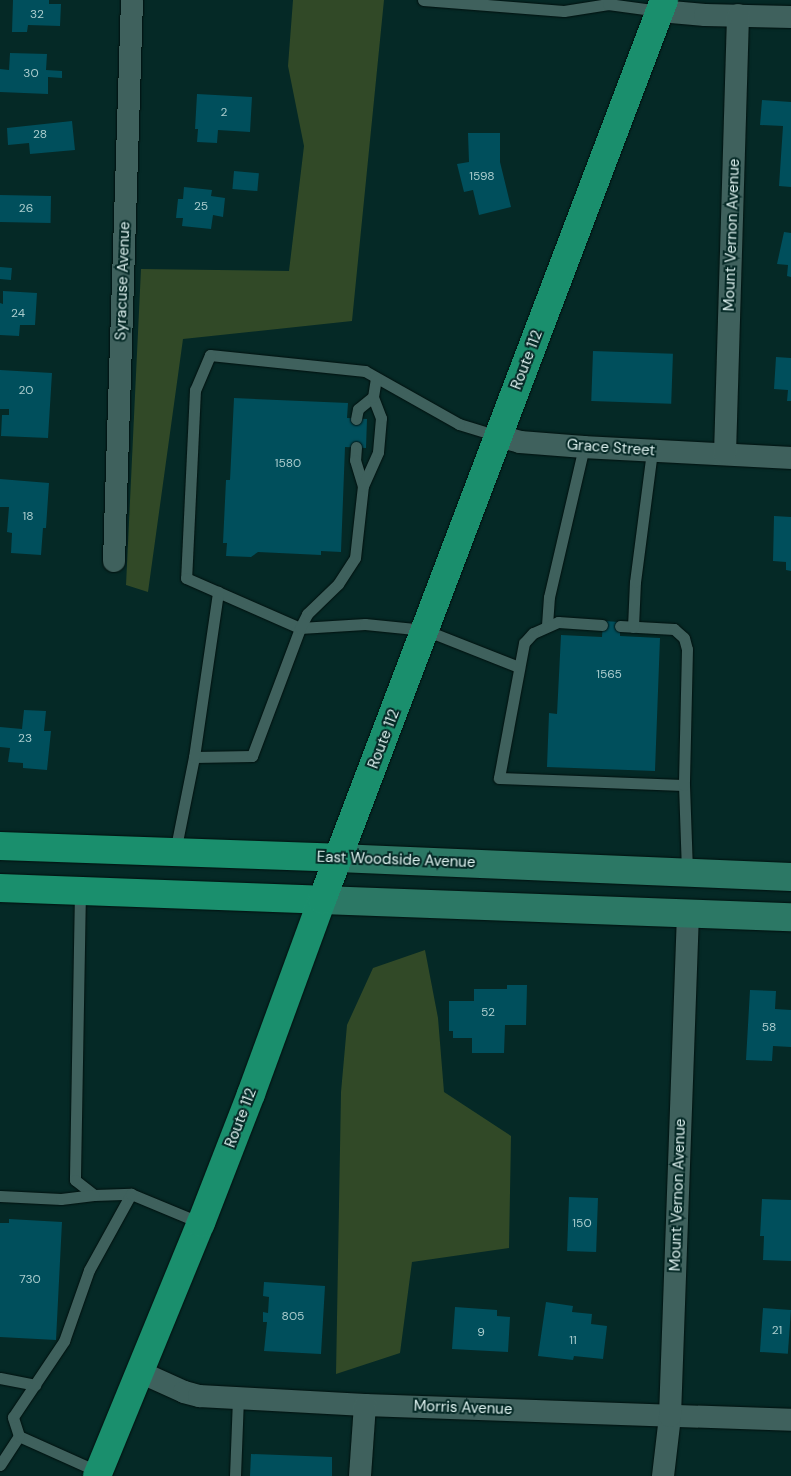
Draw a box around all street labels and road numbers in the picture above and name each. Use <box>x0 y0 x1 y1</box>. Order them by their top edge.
street label: Mount Vernon Avenue <box>720 158 744 312</box>
street label: Syracuse Avenue <box>112 221 134 341</box>
street label: Route 112 <box>507 328 547 392</box>
street label: Grace Street <box>566 436 656 460</box>
street label: Route 112 <box>364 707 404 771</box>
street label: East Woodside Avenue <box>316 848 476 872</box>
street label: Route 112 <box>221 1086 261 1150</box>
street label: Mount Vernon Avenue <box>666 1118 690 1272</box>
street label: Morris Avenue <box>413 1397 513 1419</box>

